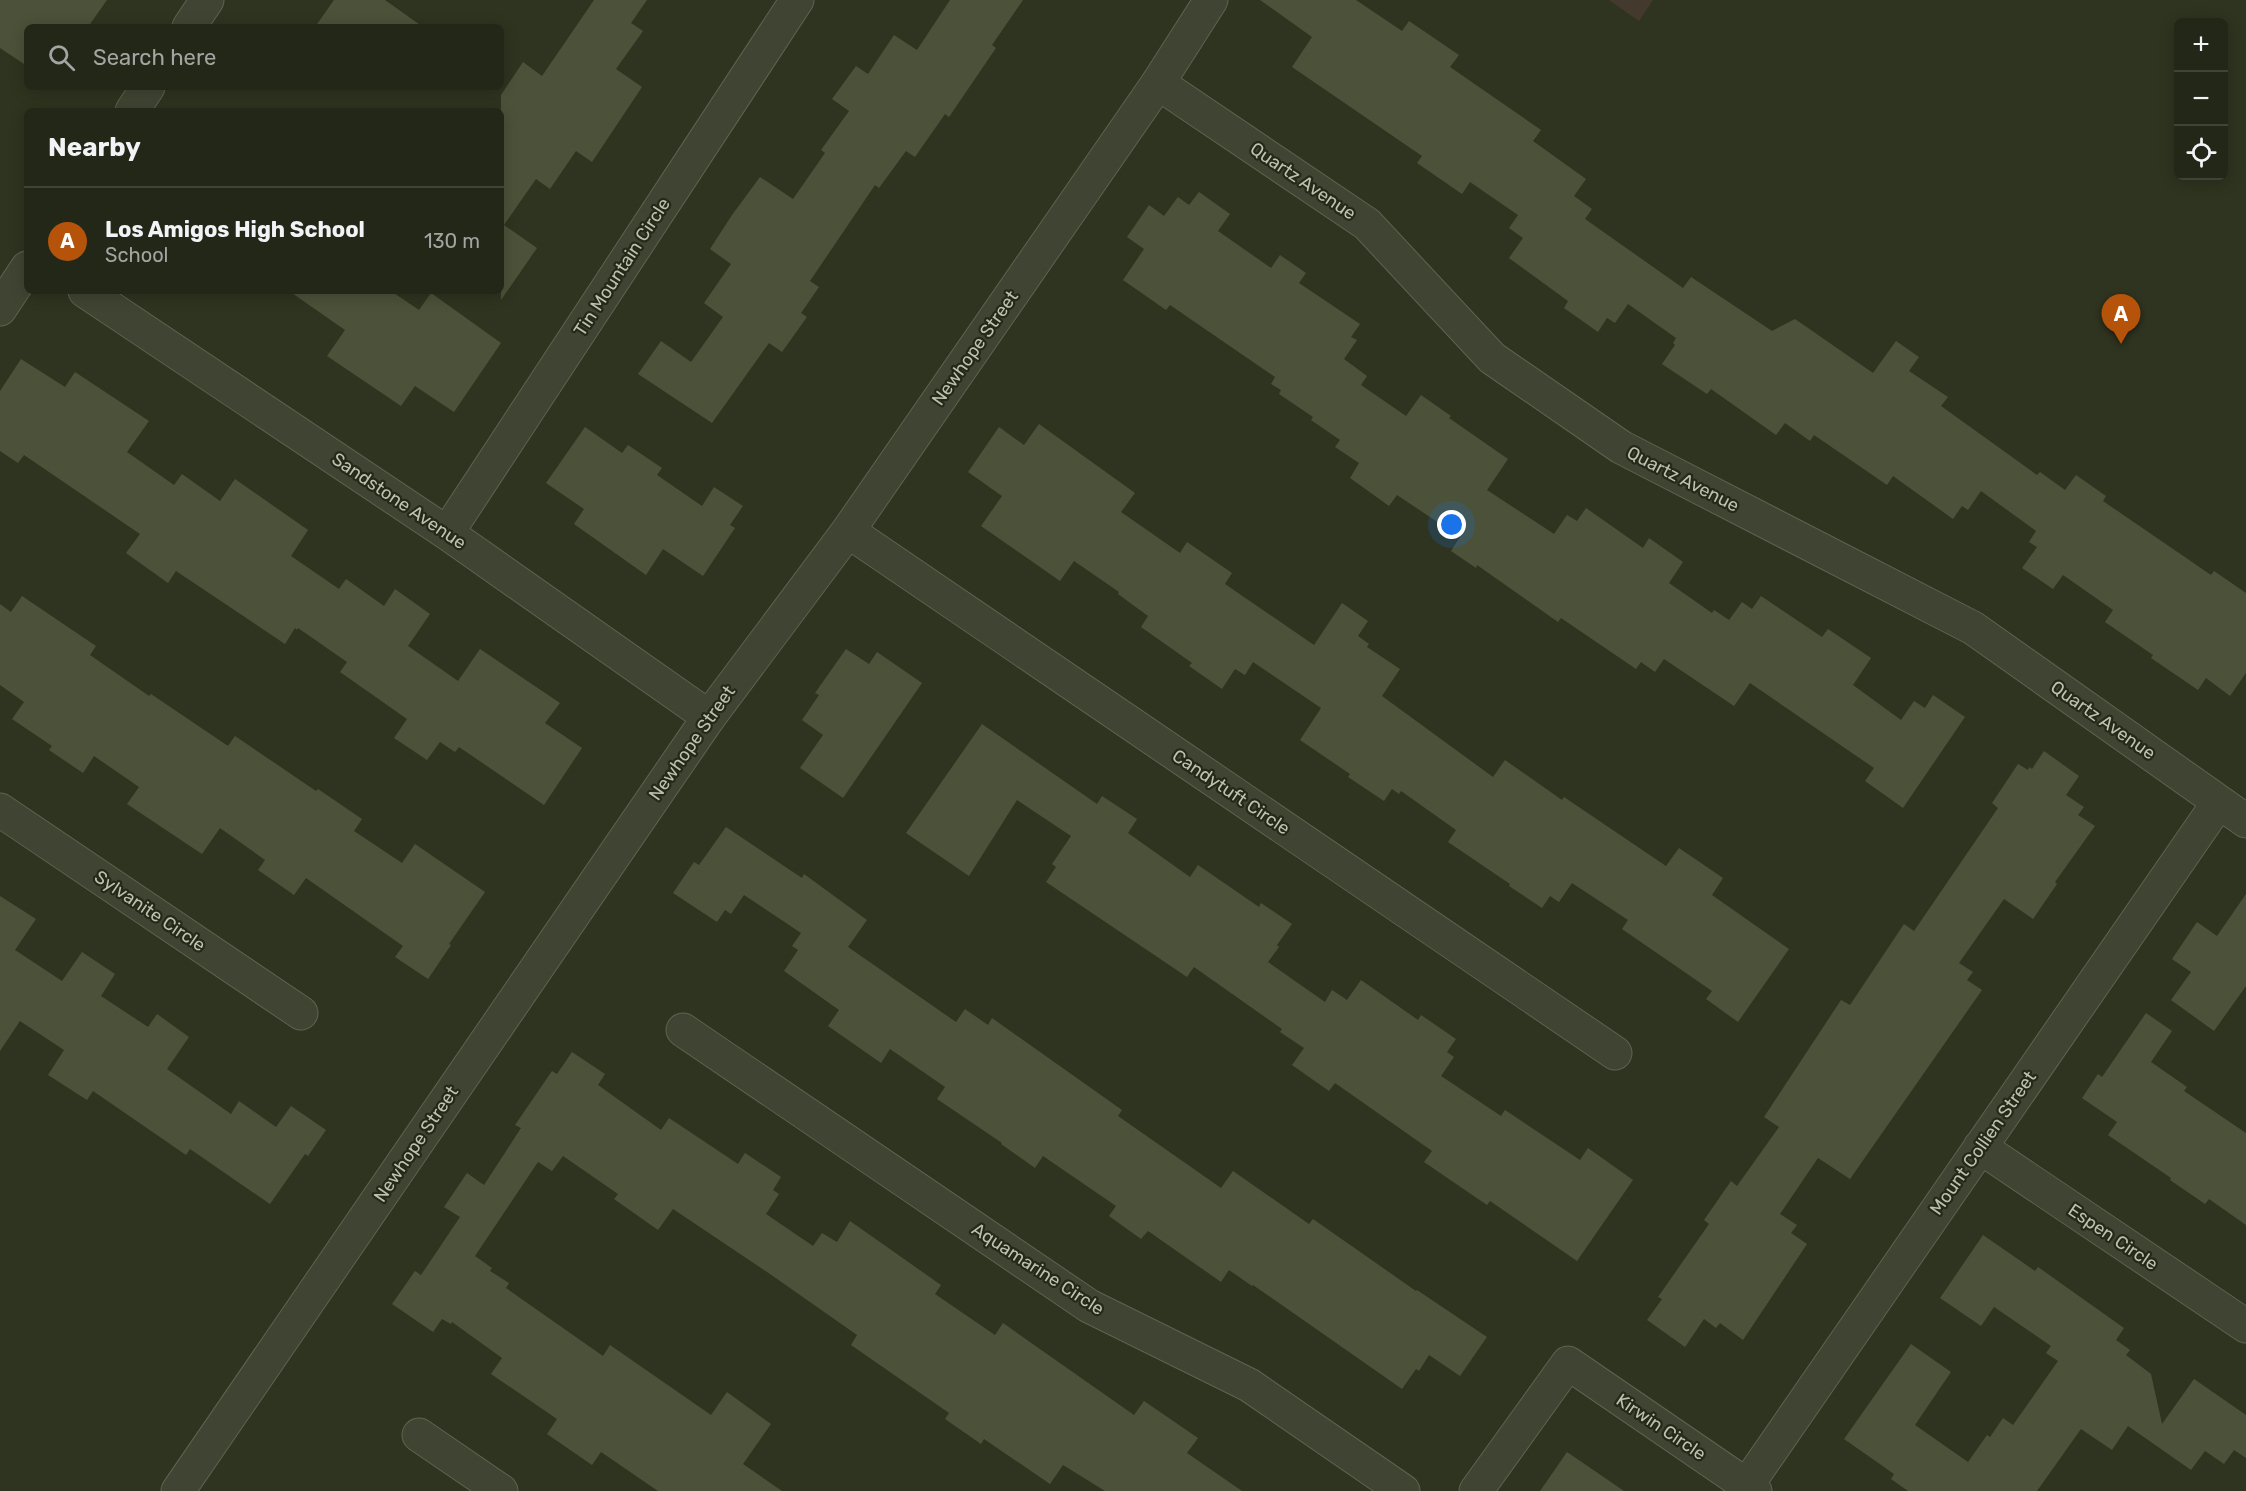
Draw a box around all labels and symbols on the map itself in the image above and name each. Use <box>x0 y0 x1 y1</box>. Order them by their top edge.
street label: Quartz Avenue <box>1246 137 1360 225</box>
street label: Tin Mountain Circle <box>569 194 675 340</box>
street label: Newhope Street <box>927 286 1023 410</box>
pin: A <box>2102 294 2140 344</box>
street label: Quartz Avenue <box>1623 441 1743 517</box>
street label: Sandstone Avenue <box>328 448 470 554</box>
your location <box>1437 510 1466 539</box>
street label: Quartz Avenue <box>2046 676 2160 764</box>
street label: Newhope Street <box>644 681 740 805</box>
street label: Candytuft Circle <box>1168 745 1294 839</box>
street label: Sylvanite Circle <box>90 866 210 956</box>
street label: Mount Collien Street <box>1925 1067 2041 1219</box>
street label: Newhope Street <box>369 1082 463 1206</box>
street label: Espen Circle <box>2064 1199 2162 1275</box>
street label: Aquamarine Circle <box>968 1218 1108 1320</box>
street label: Kirwin Circle <box>1612 1389 1710 1465</box>

